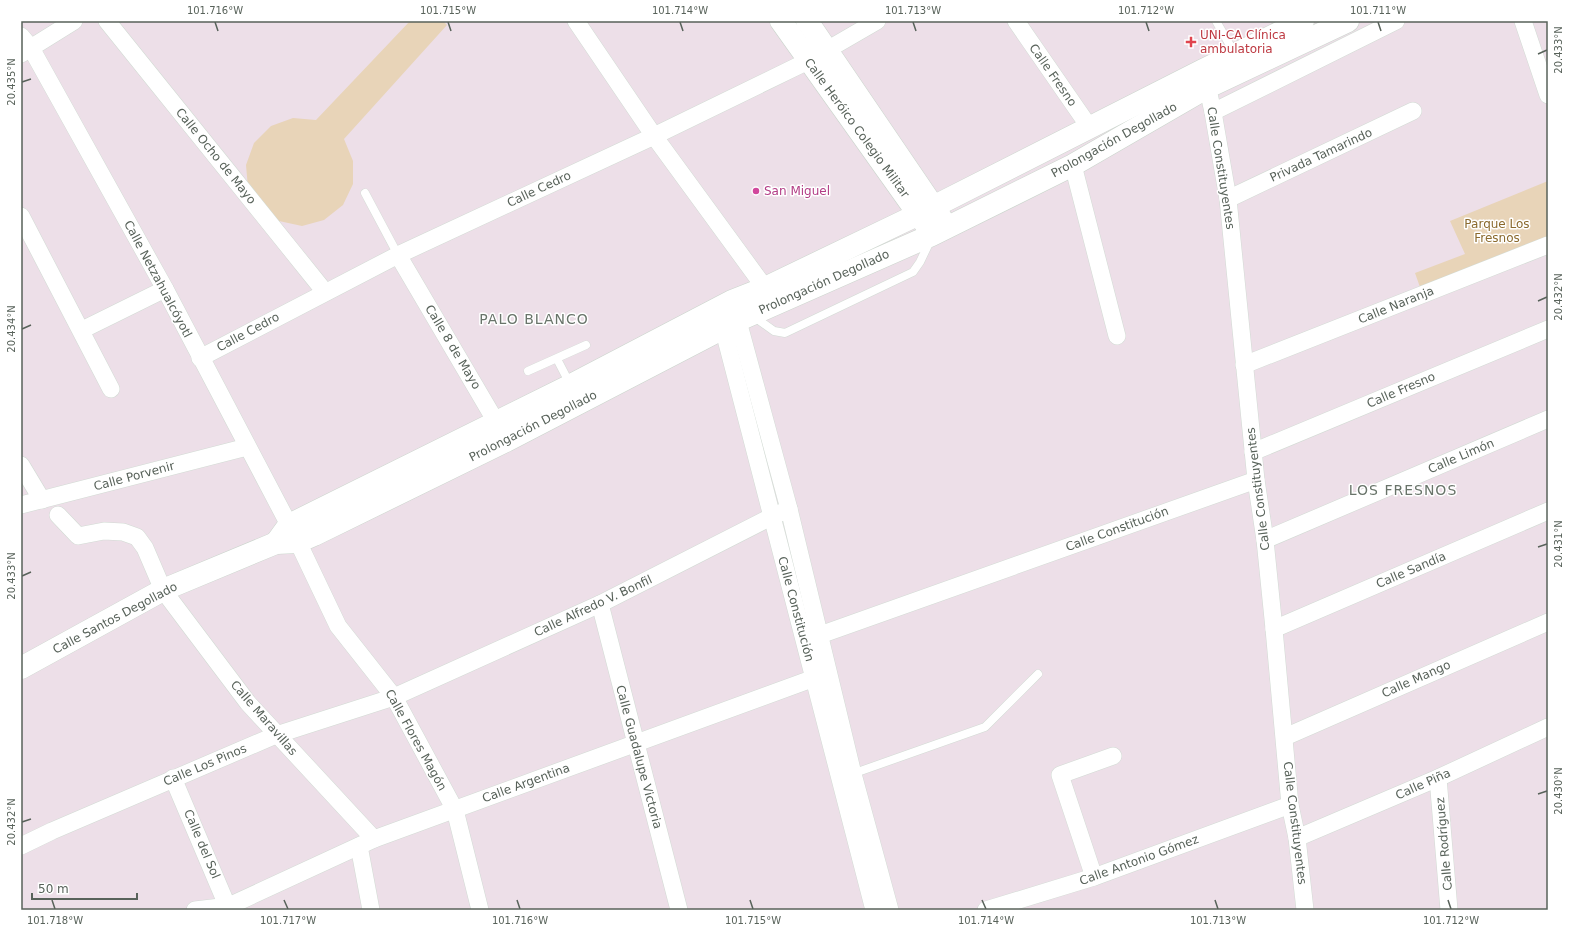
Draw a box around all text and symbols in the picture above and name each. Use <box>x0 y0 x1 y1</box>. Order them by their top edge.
text: 101.716°W <box>187 5 243 16</box>
text: 101.715°W <box>420 5 476 16</box>
text: 101.714°W <box>652 5 708 16</box>
text: 101.713°W <box>885 5 941 16</box>
text: 101.712°W <box>1118 5 1174 16</box>
text: 101.711°W <box>1350 5 1406 16</box>
text: 20.433°N <box>1553 26 1564 74</box>
place label: UNI-CA Clínica ambulatoria <box>1200 28 1286 56</box>
marker: UNI-CA Clínica ambulatoria <box>1185 36 1197 48</box>
street label: Calle Fresno <box>1026 41 1080 109</box>
street label: Calle Heróico Colegio Militar <box>802 56 912 201</box>
text: 20.435°N <box>6 58 17 106</box>
street label: Prolongación Degollado <box>1049 100 1179 180</box>
street label: Calle Ocho de Mayo <box>173 105 259 207</box>
street label: Calle Constituyentes <box>1204 106 1238 230</box>
street label: Privada Tamarindo <box>1268 125 1374 185</box>
street label: Calle Cedro <box>505 168 573 210</box>
place label: San Miguel <box>764 184 830 198</box>
marker: San Miguel <box>751 186 761 196</box>
park label: Parque Los Fresnos <box>1464 217 1530 245</box>
street label: Calle Netzahualcóyotl <box>121 218 195 340</box>
street label: Prolongación Degollado <box>756 247 892 317</box>
text: 20.432°N <box>1553 273 1564 321</box>
street label: Calle Naranja <box>1356 283 1436 327</box>
street label: Calle 8 de Mayo <box>422 302 484 392</box>
text: 20.434°N <box>6 305 17 353</box>
street label: Calle Cedro <box>214 310 282 354</box>
district label: PALO BLANCO <box>479 311 589 327</box>
street label: Calle Fresno <box>1365 369 1437 411</box>
street label: Prolongación Degollado <box>467 388 599 464</box>
street label: Calle Constituyentes <box>1243 427 1273 551</box>
street label: Calle Limón <box>1426 436 1496 476</box>
street label: Calle Porvenir <box>92 458 176 494</box>
district label: LOS FRESNOS <box>1349 482 1457 498</box>
street label: Calle Constitución <box>1064 504 1170 554</box>
text: 20.431°N <box>1553 520 1564 568</box>
street label: Calle Sandía <box>1374 549 1448 591</box>
text: 20.433°N <box>6 552 17 600</box>
street label: Calle Constitución <box>775 555 817 663</box>
street label: Calle Alfredo V. Bonfil <box>532 572 654 640</box>
street label: Calle Santos Degollado <box>50 579 180 657</box>
street label: Calle Mango <box>1379 658 1453 700</box>
street label: Calle Maravillas <box>228 678 300 758</box>
street label: Calle Guadalupe Victoria <box>613 684 665 830</box>
street label: Calle Flores Magón <box>382 687 450 793</box>
street label: Calle Los Pinos <box>161 741 249 789</box>
street label: Calle Argentina <box>480 761 572 805</box>
street label: Calle Constituyentes <box>1280 761 1310 885</box>
street label: Calle Piña <box>1393 766 1453 802</box>
text: 20.430°N <box>1553 767 1564 815</box>
street label: Calle Rodríguez <box>1433 797 1455 891</box>
text: 20.432°N <box>6 798 17 846</box>
street label: Calle del Sol <box>181 807 223 881</box>
street label: Calle Antonio Gómez <box>1078 832 1200 888</box>
scale bar <box>32 875 137 901</box>
text: 50 m <box>38 882 69 896</box>
text: 101.718°W <box>27 915 83 926</box>
text: 101.717°W <box>260 915 316 926</box>
text: 101.716°W <box>492 915 548 926</box>
text: 101.715°W <box>725 915 781 926</box>
text: 101.714°W <box>958 915 1014 926</box>
text: 101.713°W <box>1190 915 1246 926</box>
text: 101.712°W <box>1423 915 1479 926</box>

